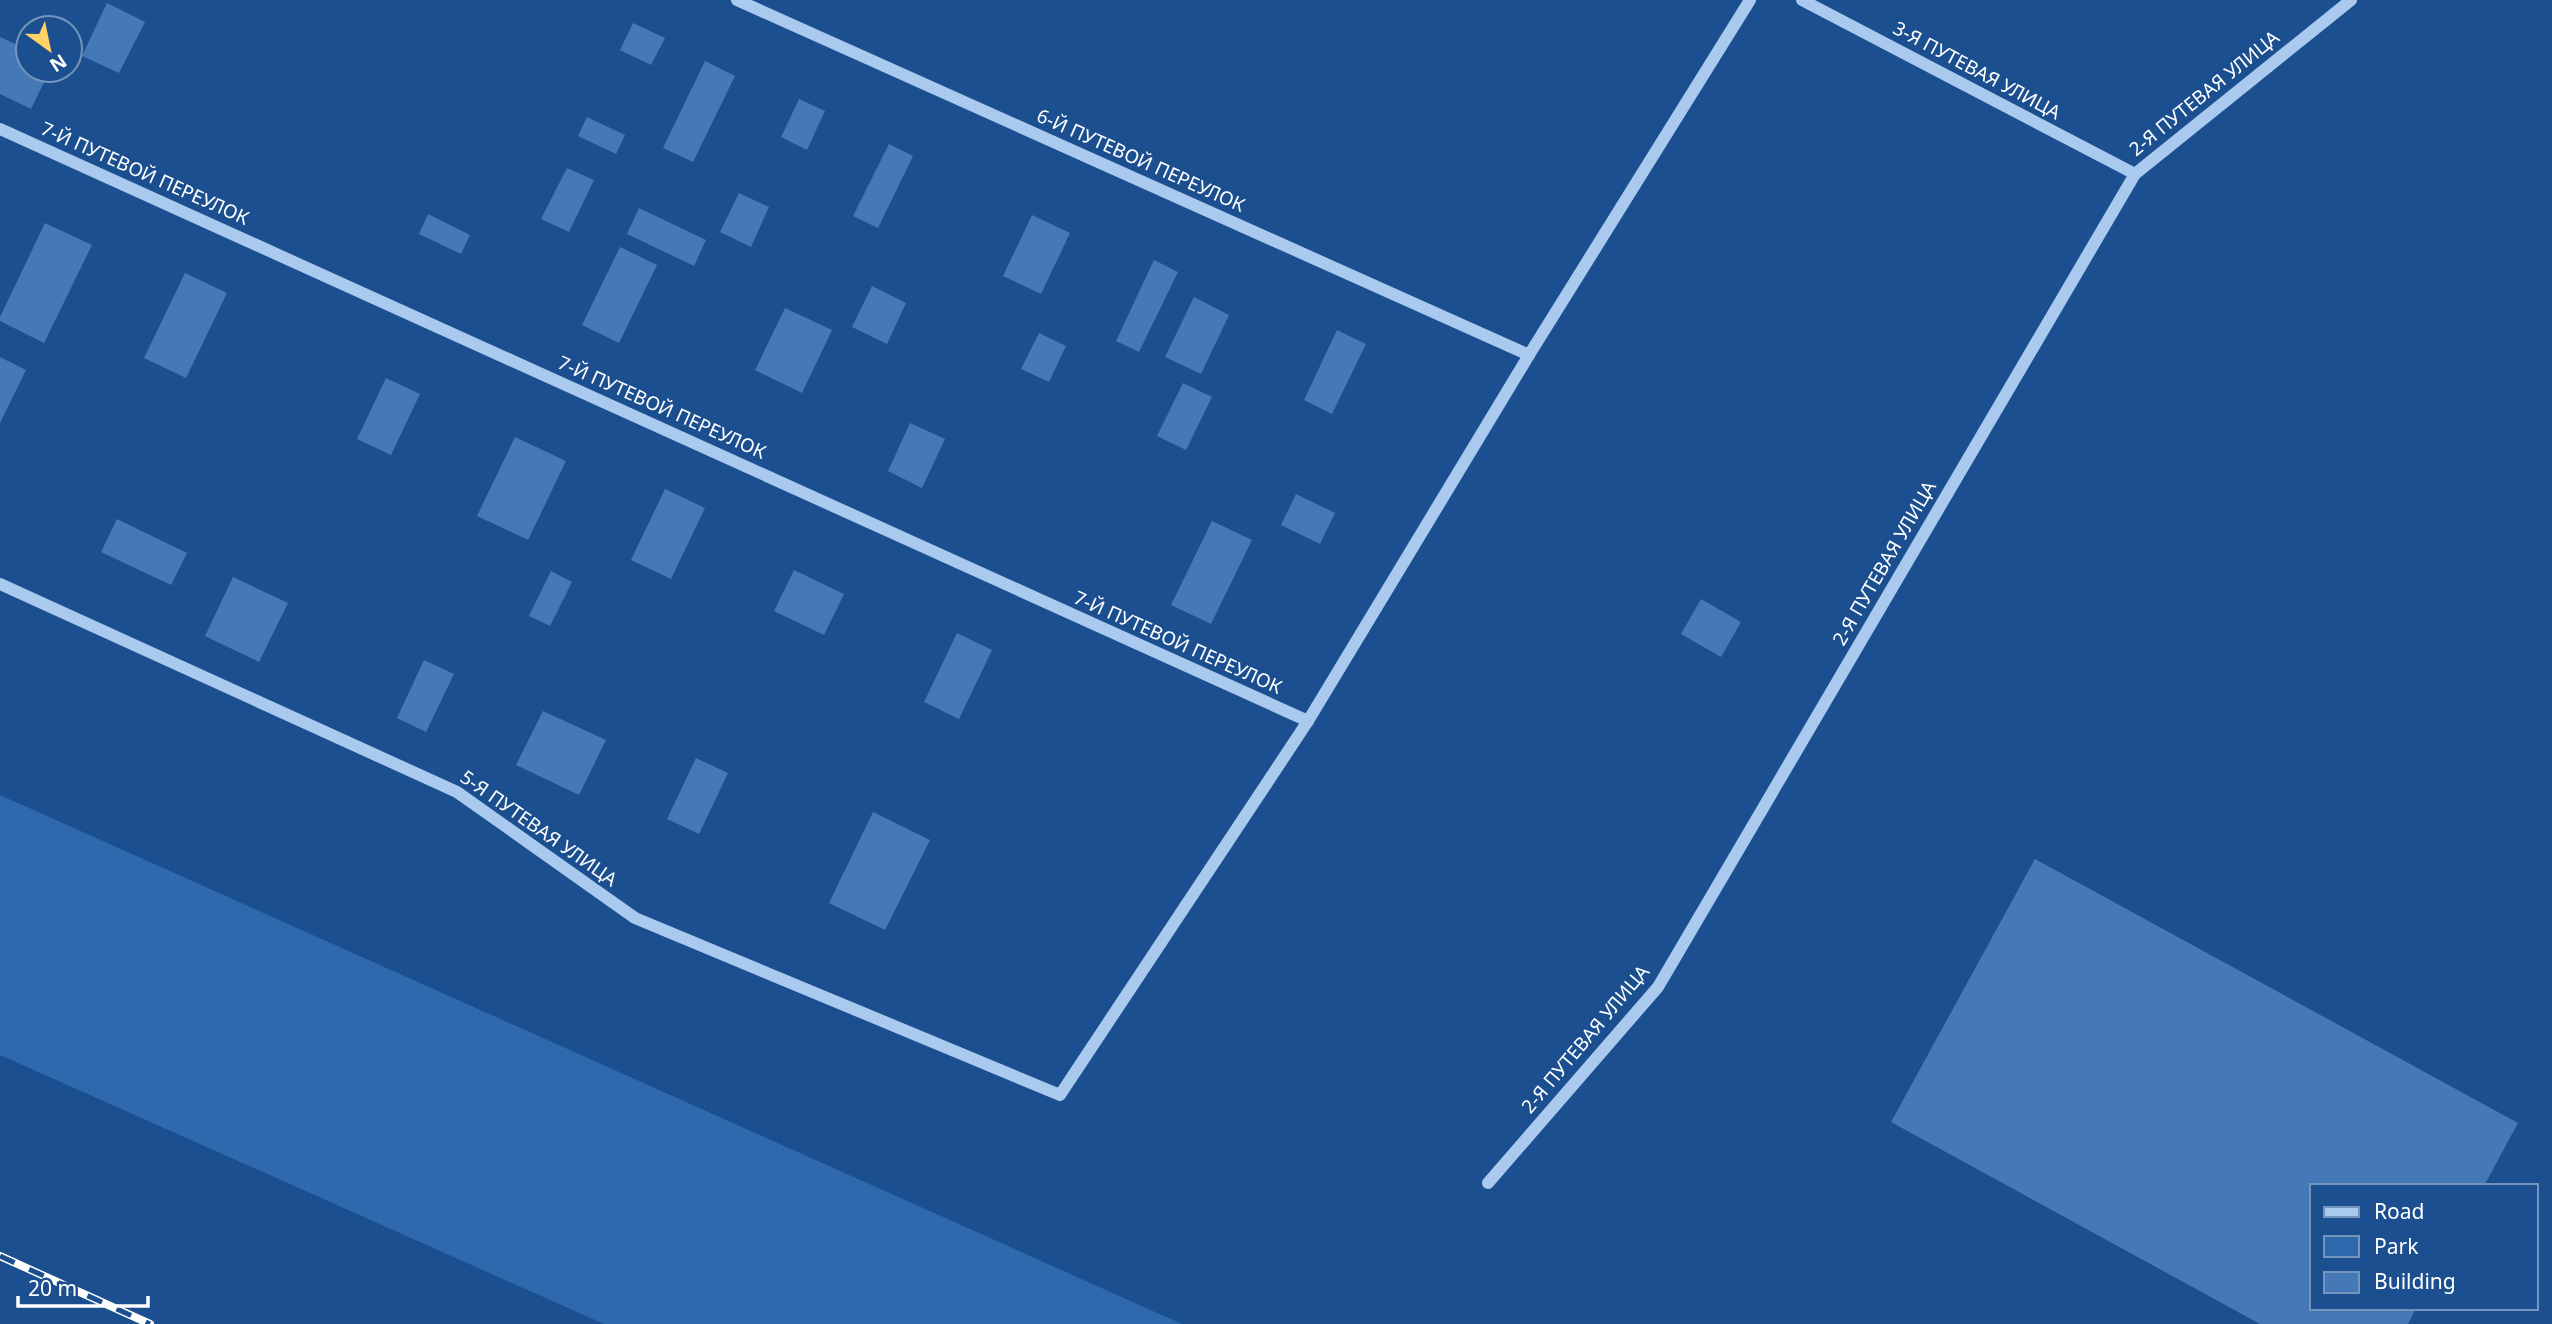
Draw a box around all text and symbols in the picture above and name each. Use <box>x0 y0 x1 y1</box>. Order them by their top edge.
north arrow <box>14 14 84 84</box>
street label: 3-Я ПУТЕВАЯ УЛИЦА <box>1889 15 2066 126</box>
street label: 2-Я ПУТЕВАЯ УЛИЦА <box>2123 24 2285 162</box>
text: N <box>45 48 72 78</box>
street label: 6-Й ПУТЕВОЙ ПЕРЕУЛОК <box>1033 102 1249 218</box>
street label: 7-Й ПУТЕВОЙ ПЕРЕУЛОК <box>37 115 253 231</box>
street label: 7-Й ПУТЕВОЙ ПЕРЕУЛОК <box>554 349 770 465</box>
street label: 2-Я ПУТЕВАЯ УЛИЦА <box>1826 475 1942 650</box>
street label: 7-Й ПУТЕВОЙ ПЕРЕУЛОК <box>1070 584 1286 700</box>
street label: 5-Я ПУТЕВАЯ УЛИЦА <box>455 764 623 893</box>
street label: 2-Я ПУТЕВАЯ УЛИЦА <box>1515 959 1655 1119</box>
legend <box>2310 1184 2538 1310</box>
text: Road <box>2374 1197 2424 1225</box>
text: Park <box>2374 1232 2419 1260</box>
scale bar <box>18 1264 147 1308</box>
text: Building <box>2374 1267 2456 1295</box>
text: 20 m <box>28 1274 77 1302</box>

